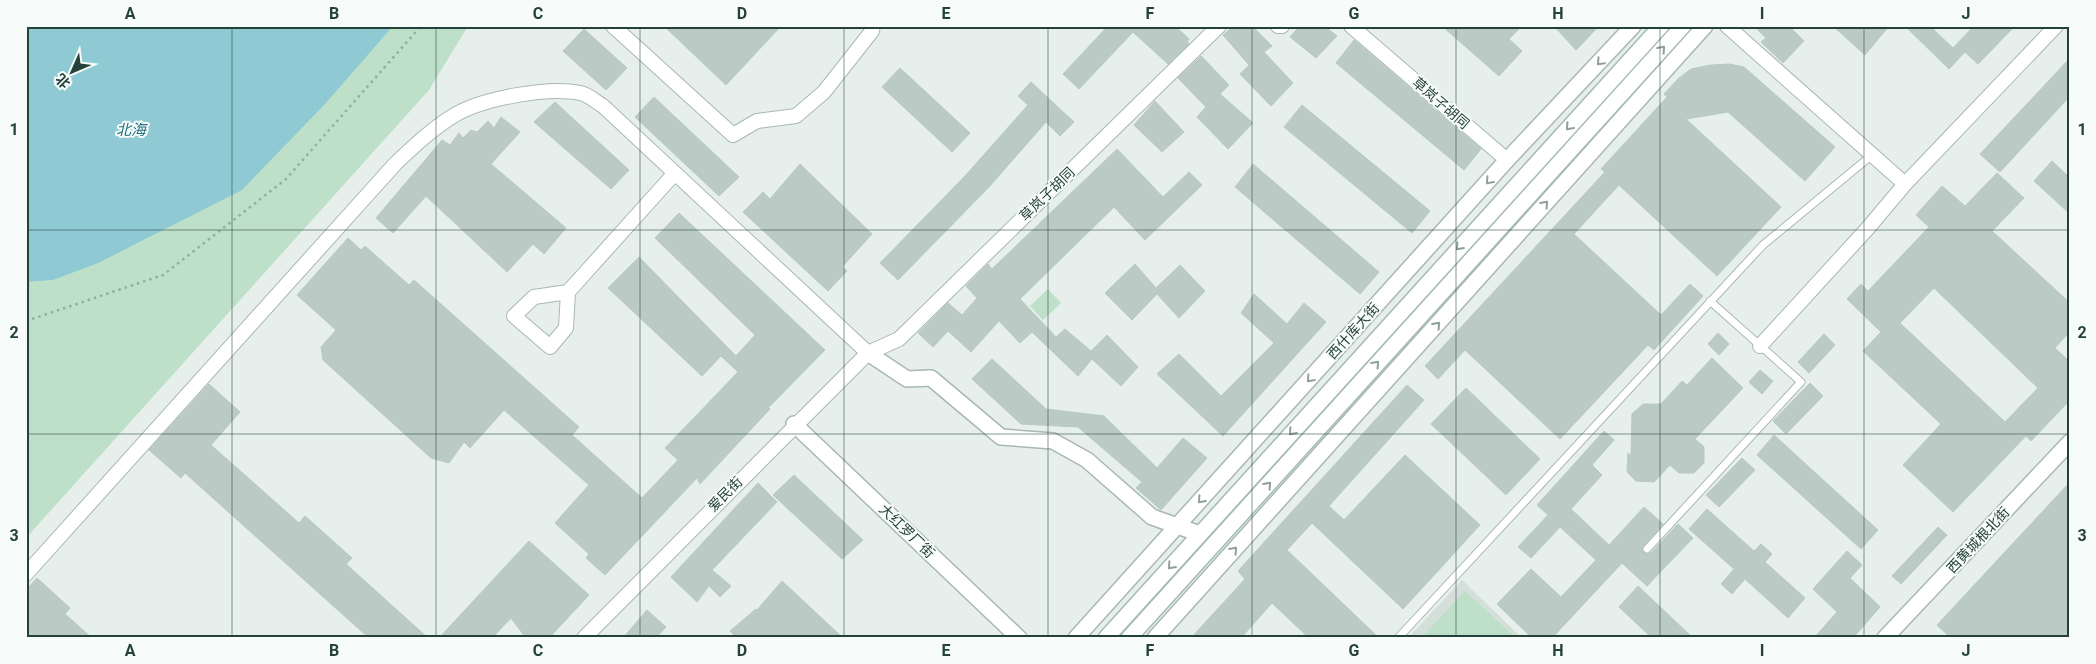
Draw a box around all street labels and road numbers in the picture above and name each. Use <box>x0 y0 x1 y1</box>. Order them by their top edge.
street label: 草岚子胡同 <box>1409 74 1473 132</box>
street label: 草岚子胡同 <box>1016 164 1078 224</box>
street label: 西什库大街 <box>1324 300 1382 362</box>
street label: 爱民街 <box>704 473 746 515</box>
street label: 大红罗厂街 <box>876 501 938 561</box>
street label: 西黄城根北街 <box>1944 504 2012 576</box>

